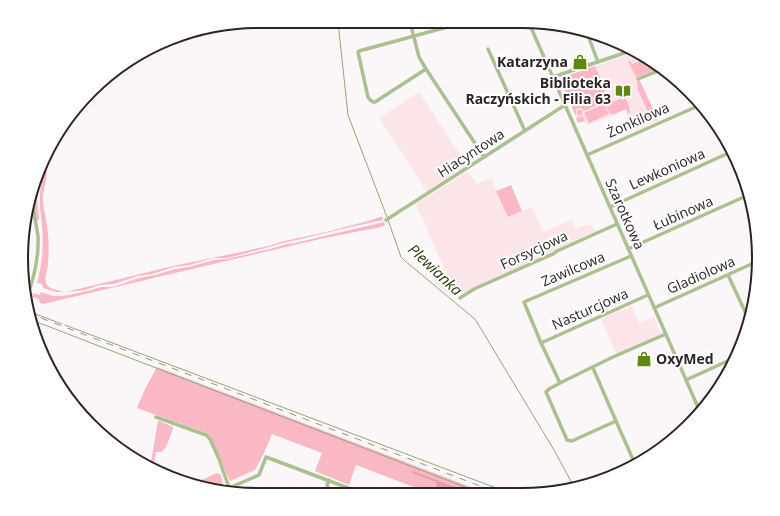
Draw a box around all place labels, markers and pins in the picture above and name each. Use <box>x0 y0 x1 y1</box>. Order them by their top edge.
place label: Katarzyna <box>497 52 568 71</box>
shop icon: Katarzyna <box>571 53 589 71</box>
place label: Biblioteka Raczyńskich - Filia 63 <box>465 73 611 108</box>
library icon: Biblioteka Raczyńskich - Filia 63 <box>614 82 632 100</box>
place label: OxyMed <box>656 349 714 368</box>
shop icon: OxyMed <box>635 350 653 368</box>

